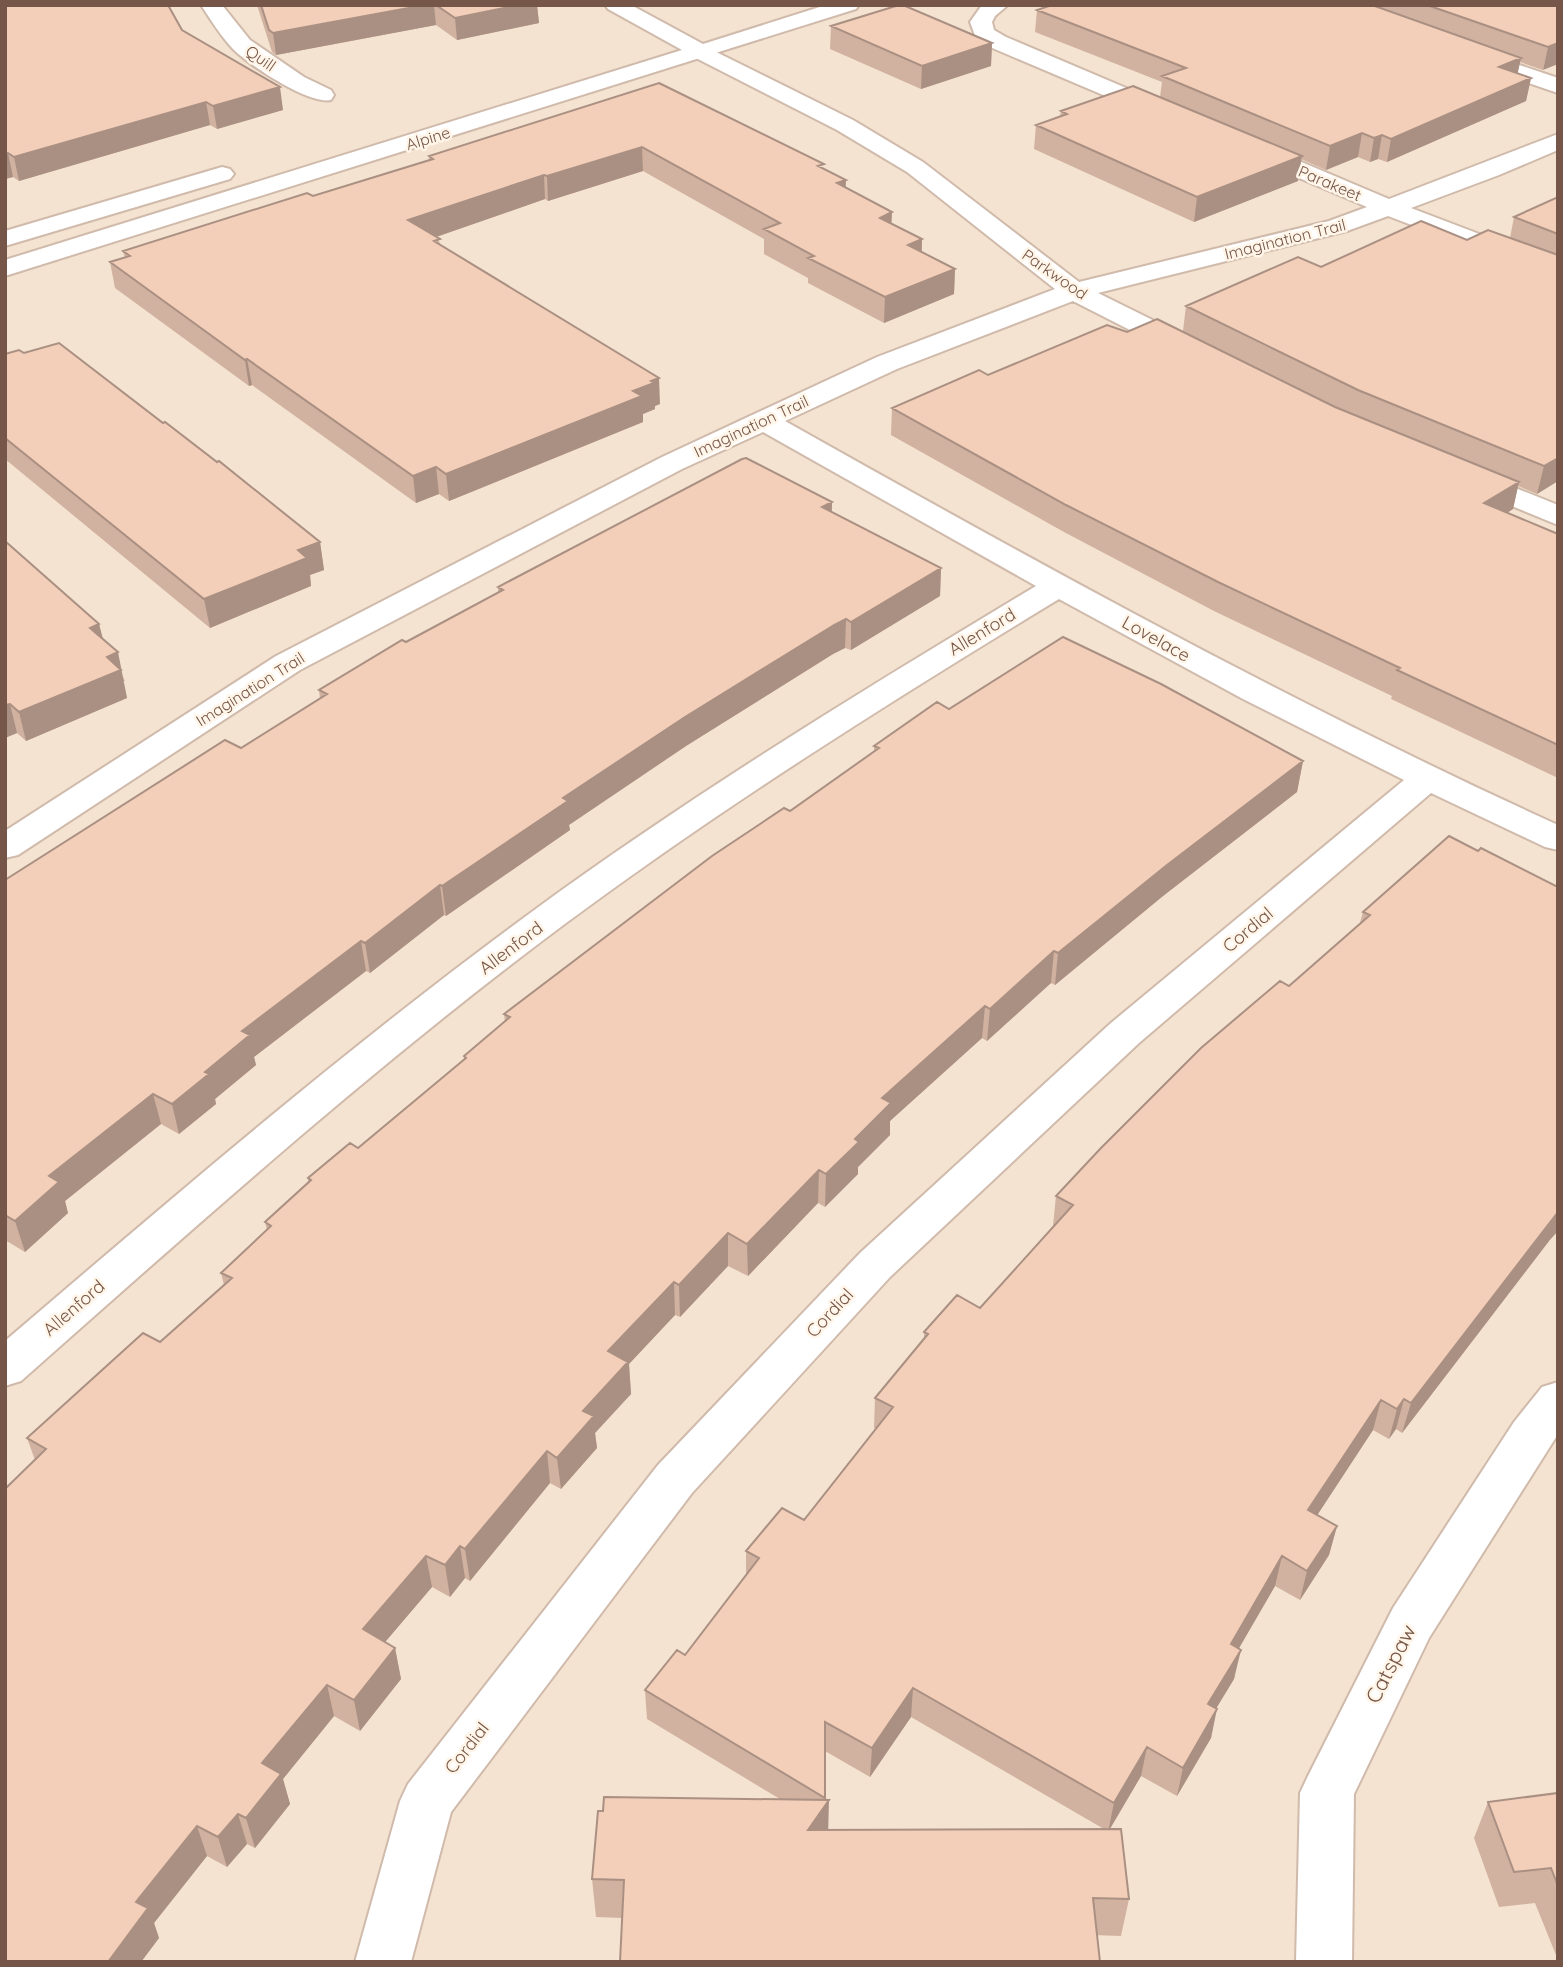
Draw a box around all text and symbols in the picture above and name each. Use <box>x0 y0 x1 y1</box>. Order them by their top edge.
street label: Quill <box>242 41 280 75</box>
street label: Alpine <box>403 122 453 154</box>
street label: Parakeet <box>1295 161 1365 205</box>
street label: Imagination Trail <box>1222 214 1348 264</box>
street label: Parkwood <box>1019 244 1091 304</box>
street label: Imagination Trail <box>690 391 812 461</box>
street label: Allenford <box>944 603 1020 661</box>
street label: Lovelace <box>1118 610 1194 667</box>
street label: Imagination Trail <box>192 648 308 730</box>
street label: Cordial <box>1218 902 1278 957</box>
street label: Allenford <box>474 916 547 979</box>
street label: Allenford <box>38 1275 109 1341</box>
street label: Cordial <box>801 1283 858 1342</box>
street label: Catspaw <box>1359 1620 1421 1707</box>
street label: Cordial <box>439 1717 494 1778</box>

